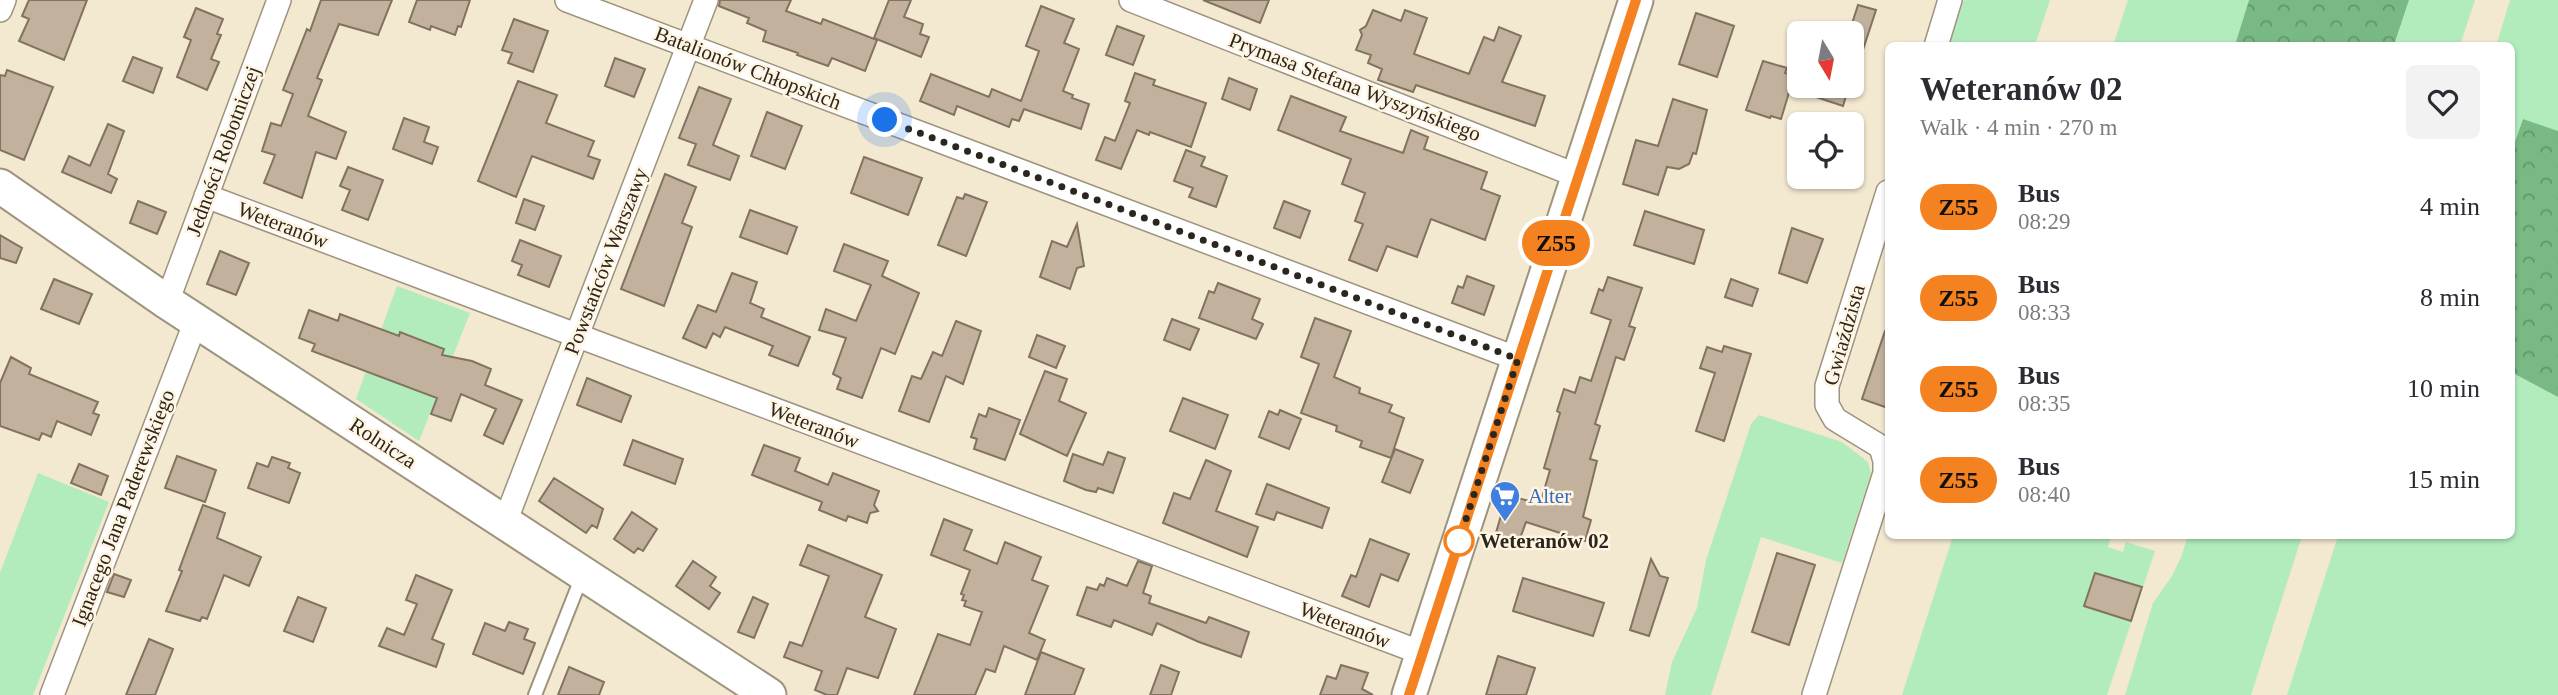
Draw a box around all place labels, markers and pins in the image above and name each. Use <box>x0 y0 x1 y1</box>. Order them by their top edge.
supermarket icon: Alter <box>1488 479 1522 523</box>
place label: Alter <box>1528 484 1571 508</box>
marker: Weteranów 02 <box>1444 526 1474 556</box>
place label: Weteranów 02 <box>1480 529 1609 553</box>

